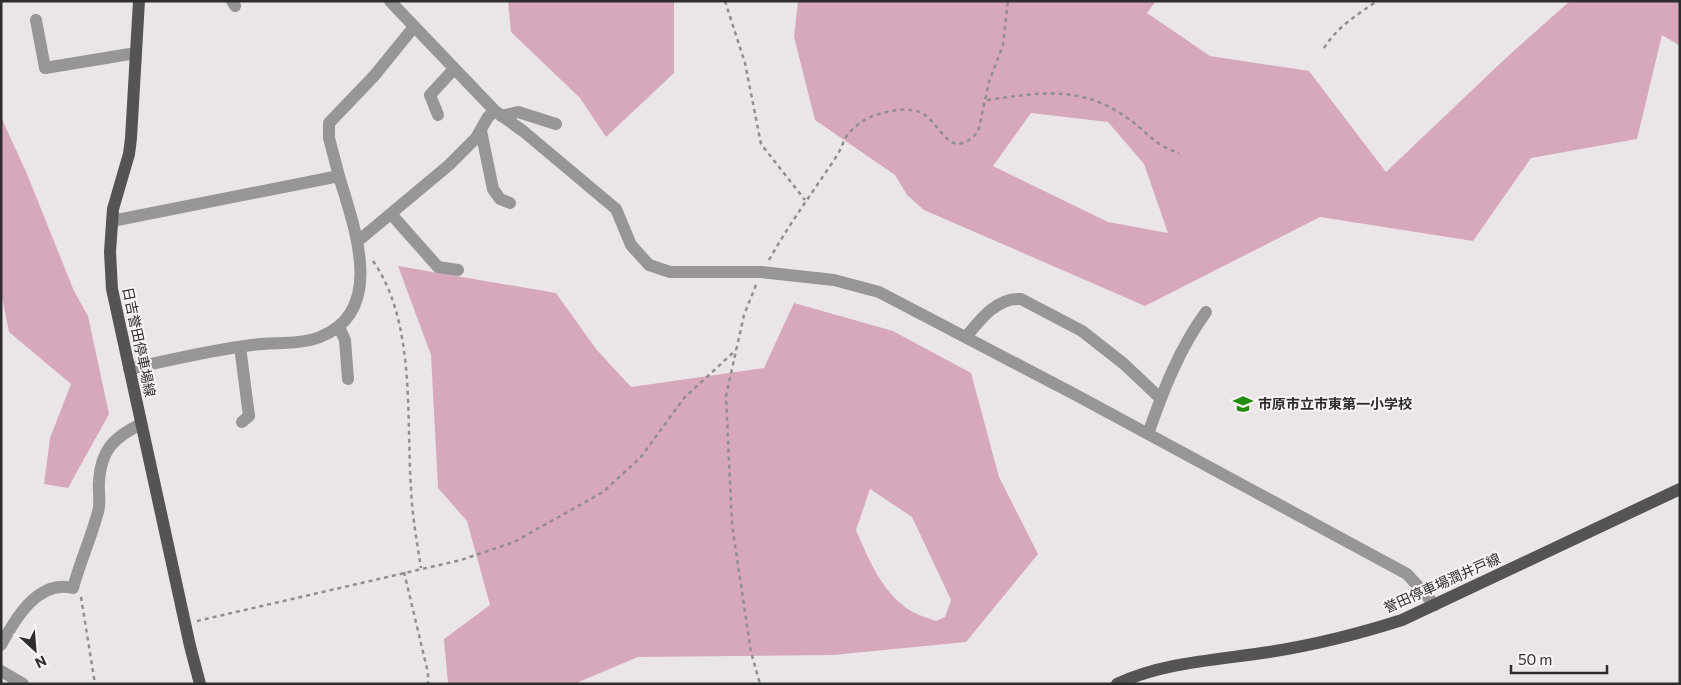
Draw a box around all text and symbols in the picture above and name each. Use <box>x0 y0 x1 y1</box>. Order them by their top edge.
street label: 日吉誉田停車場線 <box>120 285 159 398</box>
school or university icon: 市原市立市東第一小学校 <box>1232 393 1254 415</box>
place label: 市原市立市東第一小学校 <box>1258 395 1412 412</box>
street label: 誉田停車場潤井戸線 <box>1381 549 1503 616</box>
north arrow <box>10 625 60 675</box>
scale bar <box>1511 642 1607 674</box>
text: 50 m <box>1518 650 1552 668</box>
text: N <box>32 652 49 672</box>

